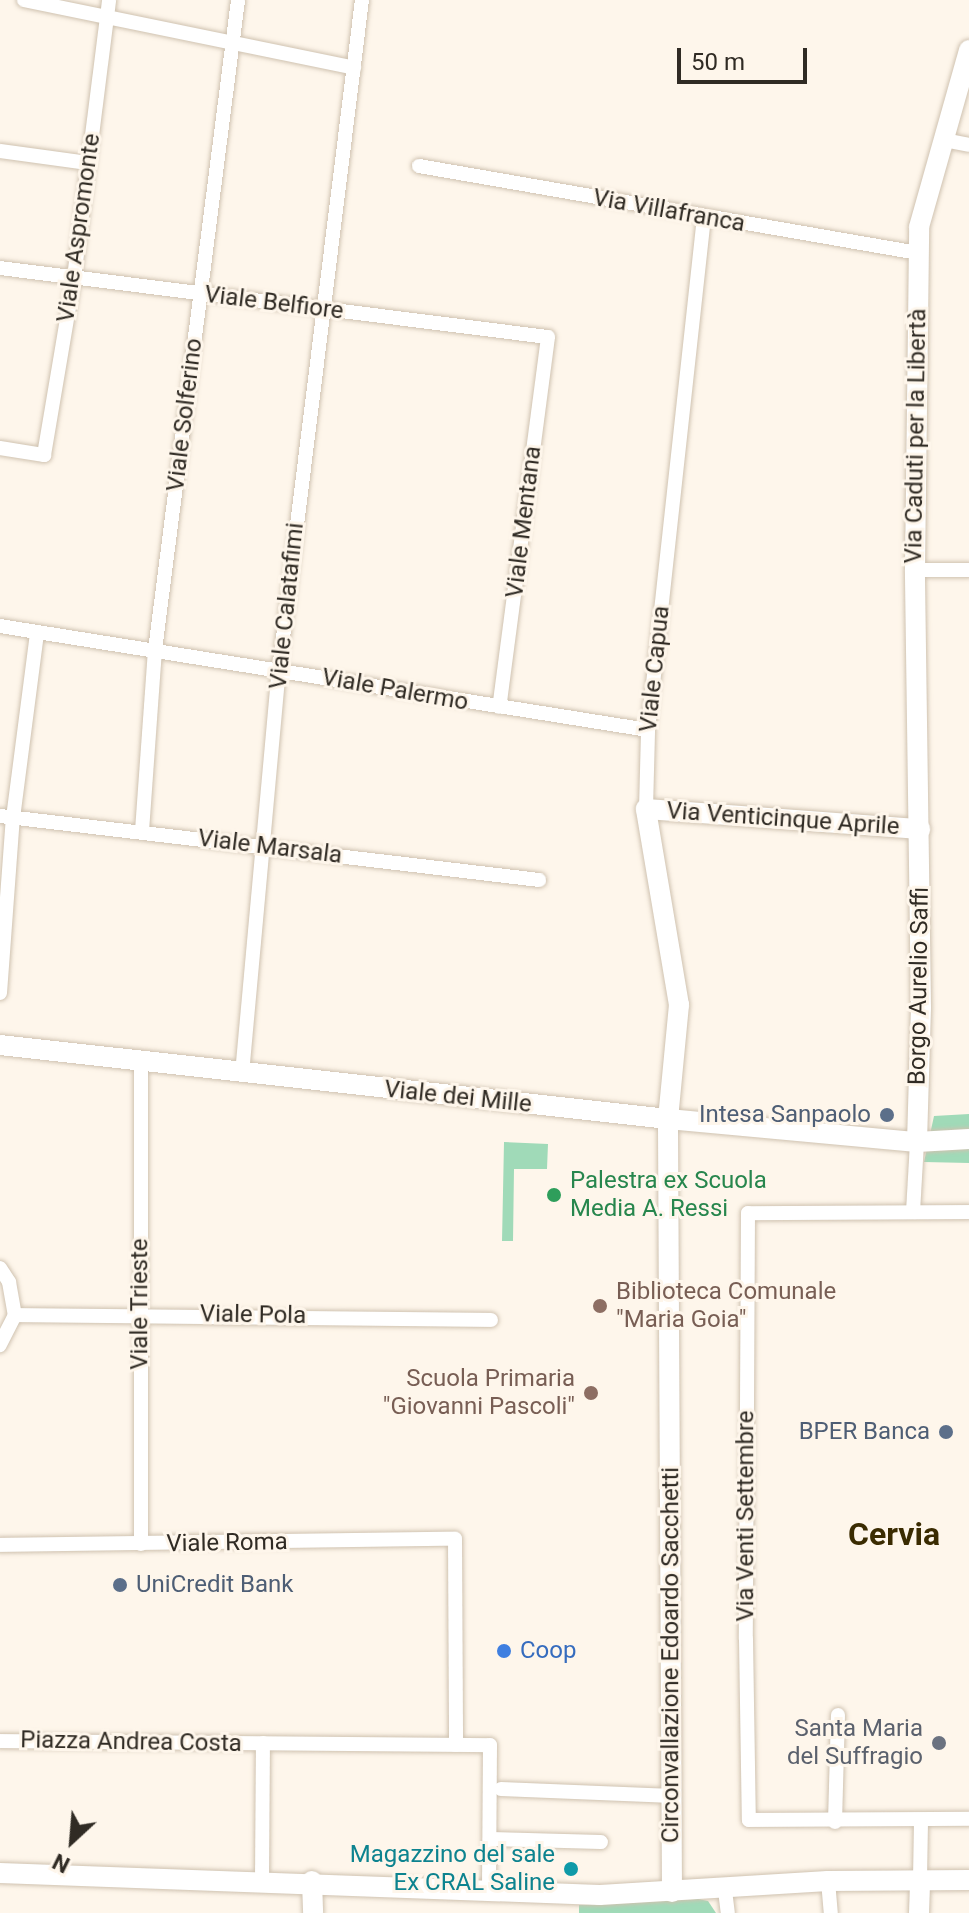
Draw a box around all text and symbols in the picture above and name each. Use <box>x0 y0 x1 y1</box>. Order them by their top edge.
scale bar <box>681 32 811 82</box>
text: 50 m <box>691 48 745 76</box>
street label: Viale Aspromonte <box>51 132 107 324</box>
street label: Via Villafranca <box>591 183 747 239</box>
street label: Viale Belfiore <box>203 280 345 326</box>
street label: Via Caduti per la Libertà <box>899 308 933 564</box>
street label: Viale Solferino <box>161 337 209 493</box>
street label: Viale Mentana <box>500 444 548 600</box>
street label: Viale Calatafimi <box>264 521 310 691</box>
street label: Viale Capua <box>634 604 676 734</box>
street label: Viale Palermo <box>320 663 470 717</box>
street label: Via Venticinque Aprile <box>666 796 900 842</box>
street label: Viale Marsala <box>196 824 344 870</box>
street label: Borgo Aurelio Saffi <box>903 887 935 1085</box>
street label: Viale dei Mille <box>383 1075 533 1119</box>
place label: Intesa Sanpaolo <box>699 1101 871 1129</box>
marker: Intesa Sanpaolo <box>878 1106 896 1124</box>
place label: Palestra ex Scuola Media A. Ressi <box>570 1167 767 1223</box>
marker: Palestra ex Scuola Media A. Ressi <box>545 1186 563 1204</box>
street label: Viale Trieste <box>126 1238 154 1370</box>
place label: Biblioteca Comunale "Maria Goia" <box>616 1278 836 1334</box>
marker: Biblioteca Comunale "Maria Goia" <box>591 1297 609 1315</box>
street label: Viale Pola <box>200 1300 306 1330</box>
place label: Scuola Primaria "Giovanni Pascoli" <box>383 1365 575 1421</box>
marker: Scuola Primaria "Giovanni Pascoli" <box>582 1384 600 1402</box>
street label: Via Venti Settembre <box>732 1410 760 1622</box>
place label: BPER Banca <box>799 1418 930 1446</box>
marker: BPER Banca <box>937 1423 955 1441</box>
street label: Circonvallazione Edoardo Sacchetti <box>657 1467 685 1843</box>
district label: Cervia <box>848 1515 940 1553</box>
street label: Viale Roma <box>166 1528 288 1558</box>
place label: UniCredit Bank <box>136 1571 294 1599</box>
marker: UniCredit Bank <box>111 1576 129 1594</box>
place label: Coop <box>520 1637 576 1665</box>
marker: Coop <box>495 1642 513 1660</box>
place label: Santa Maria del Suffragio <box>787 1715 923 1771</box>
street label: Piazza Andrea Costa <box>20 1726 242 1758</box>
marker: Santa Maria del Suffragio <box>930 1734 948 1752</box>
north arrow <box>32 1801 112 1881</box>
place label: Magazzino del sale Ex CRAL Saline <box>350 1841 555 1897</box>
text: N <box>49 1848 74 1878</box>
marker: Magazzino del sale Ex CRAL Saline <box>562 1860 580 1878</box>

